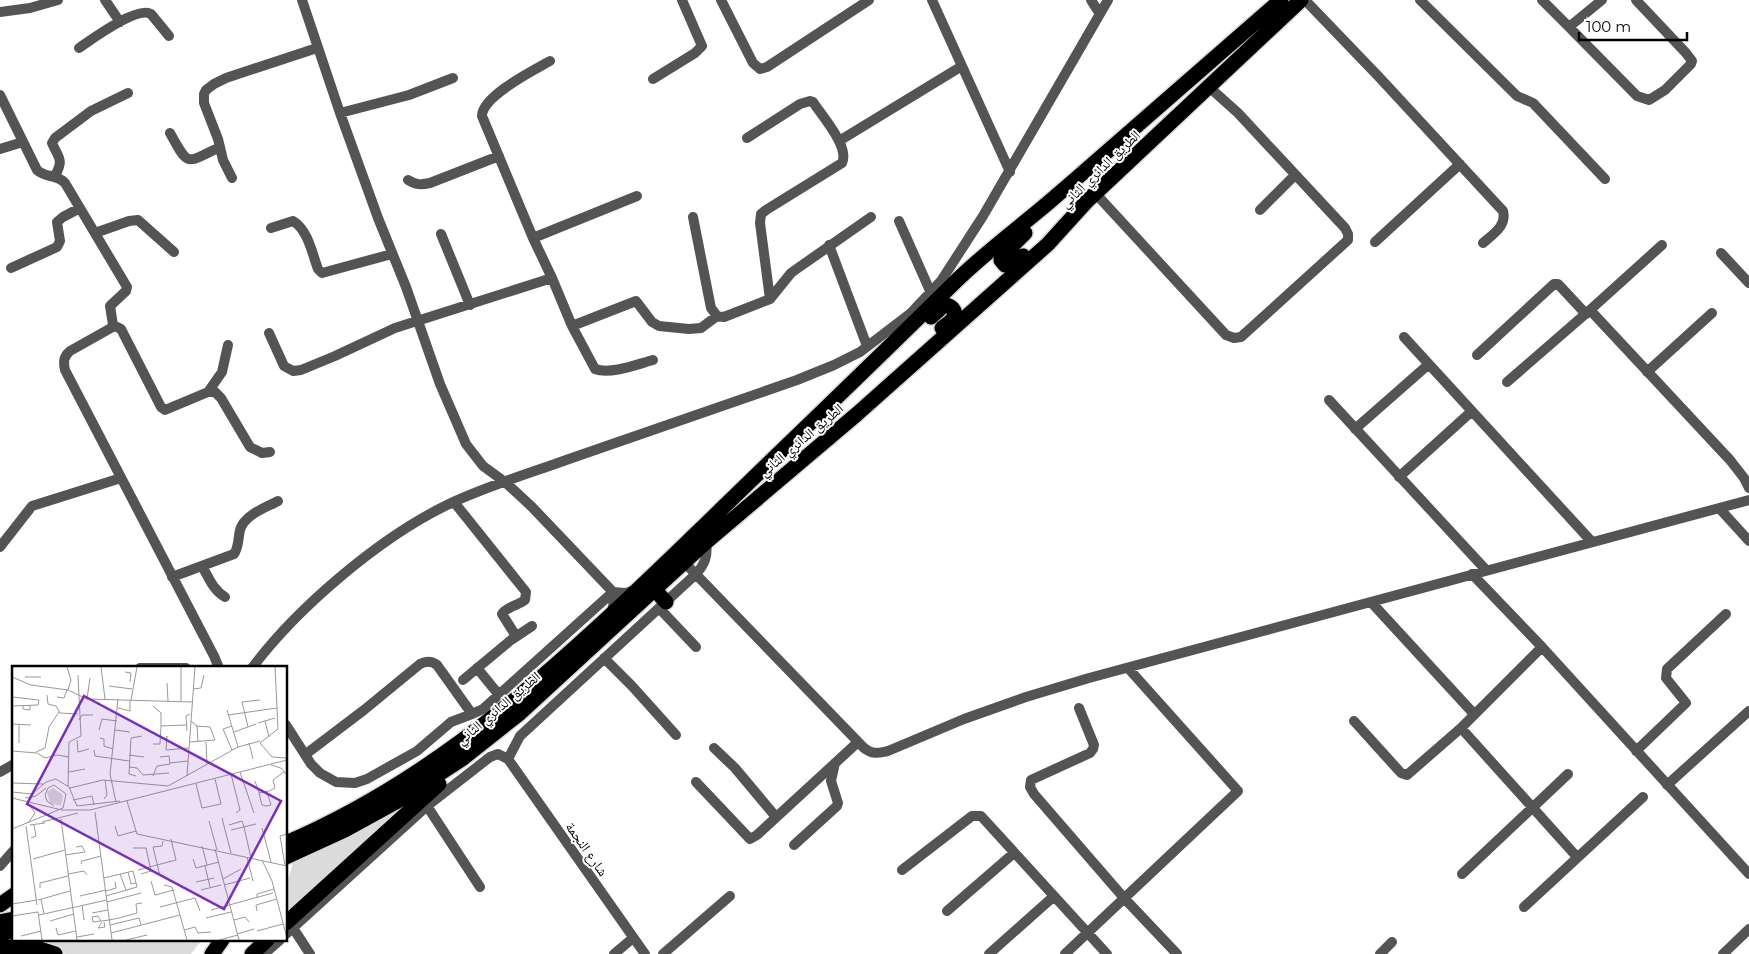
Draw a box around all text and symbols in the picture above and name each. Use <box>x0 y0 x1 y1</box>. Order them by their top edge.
scale bar <box>1579 10 1686 42</box>
text: 100 m <box>1586 17 1631 36</box>
street label: الطريق الدائري الثاني <box>1056 126 1146 214</box>
street label: الطريق الدائري الثاني <box>755 399 849 482</box>
inset map <box>12 666 288 942</box>
street label: الطريق الدائري الثاني <box>452 667 546 750</box>
street label: شارع النجمة <box>561 818 612 880</box>

